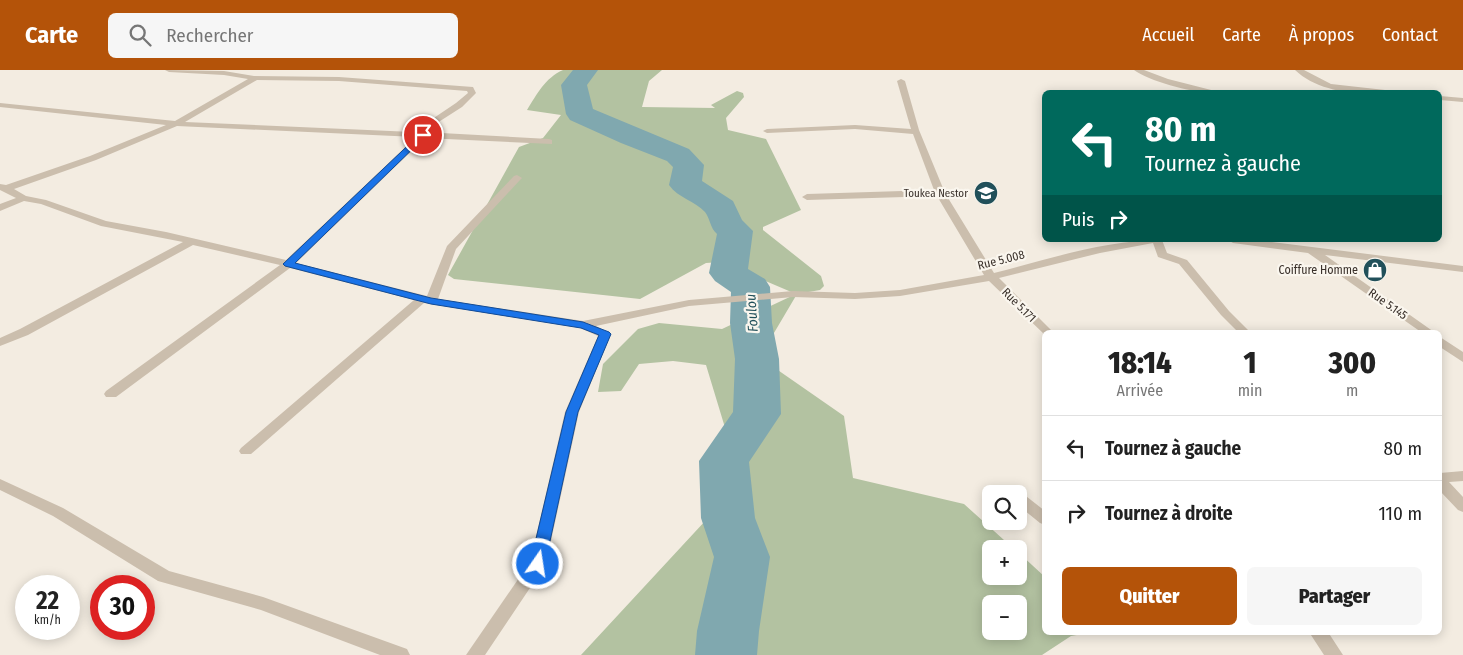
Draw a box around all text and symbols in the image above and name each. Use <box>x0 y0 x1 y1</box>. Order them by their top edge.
search box <box>108 13 458 58</box>
text: Carte <box>25 21 78 49</box>
icon: search <box>126 21 154 49</box>
text: Rechercher <box>166 24 253 47</box>
text: Accueil <box>1142 24 1194 46</box>
text: Carte <box>1222 24 1261 46</box>
text: À propos <box>1289 24 1354 46</box>
text: Contact <box>1382 24 1438 46</box>
text: 80 m <box>1145 108 1217 150</box>
icon: left <box>1062 110 1127 175</box>
pin <box>402 114 444 156</box>
icon: arrive <box>409 121 437 149</box>
text: Tournez à gauche <box>1145 150 1301 177</box>
school or university icon: Toukea Nestor <box>973 180 999 206</box>
place label: Toukea Nestor <box>904 187 968 200</box>
icon: right <box>1104 205 1132 233</box>
text: Puis <box>1062 208 1094 231</box>
street label: Rue 5.008 <box>976 247 1026 273</box>
shop icon: Coiffure Homme <box>1362 257 1388 283</box>
place label: Coiffure Homme <box>1279 263 1358 277</box>
street label: Rue 5.171 <box>999 285 1039 325</box>
street label: Rue 5.145 <box>1366 286 1411 323</box>
water label: Foulou <box>742 293 762 333</box>
text: 18:14 <box>1108 345 1172 381</box>
text: 1 <box>1244 345 1257 381</box>
text: 300 <box>1328 345 1376 381</box>
text: Arrivée <box>1117 381 1163 400</box>
text: min <box>1238 381 1262 400</box>
text: m <box>1346 381 1358 400</box>
icon: left <box>1062 434 1090 462</box>
text: Tournez à gauche <box>1105 437 1241 460</box>
text: 80 m <box>1384 437 1422 460</box>
map controls <box>982 485 1027 640</box>
button: search <box>982 485 1027 530</box>
icon: right <box>1062 499 1090 527</box>
text: Tournez à droite <box>1105 502 1233 525</box>
text: 110 m <box>1378 502 1422 525</box>
position arrow <box>511 537 563 589</box>
button: + <box>982 540 1027 585</box>
button: Quitter <box>1062 567 1237 625</box>
button: Partager <box>1247 567 1422 625</box>
speed limit sign: 30 <box>90 575 155 640</box>
text: 22 <box>36 586 59 616</box>
button: − <box>982 595 1027 640</box>
text: km/h <box>34 613 61 627</box>

